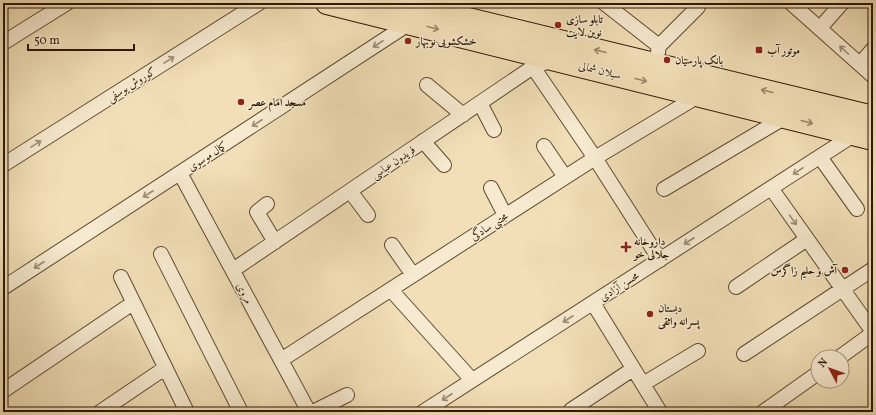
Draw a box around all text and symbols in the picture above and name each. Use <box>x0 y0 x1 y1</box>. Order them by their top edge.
place label: تابلو سازی نوین لایت <box>566 13 604 41</box>
marker: تابلو سازی نوین لایت <box>553 20 563 30</box>
one-way arrow <box>426 25 439 33</box>
scale bar <box>28 26 134 52</box>
text: 50 m <box>34 33 60 49</box>
place label: خشکشویی نوبهار <box>414 35 477 50</box>
marker: خشکشویی نوبهار <box>403 36 413 46</box>
one-way arrow <box>372 41 384 49</box>
place label: موتور آب <box>767 43 800 59</box>
marker: موتور آب <box>754 45 764 55</box>
one-way arrow <box>839 45 849 54</box>
one-way arrow <box>594 47 607 54</box>
place label: بانک پارسیان <box>675 54 723 69</box>
one-way arrow <box>163 55 175 63</box>
marker: بانک پارسیان <box>662 55 672 65</box>
street label: سبلان شمالی <box>577 59 622 84</box>
street label: کوروش یوسفی <box>104 64 159 106</box>
one-way arrow <box>634 77 647 84</box>
one-way arrow <box>761 87 774 95</box>
place label: مسجد امام عصر <box>247 96 306 112</box>
marker: مسجد امام عصر <box>236 97 246 107</box>
one-way arrow <box>801 118 814 126</box>
one-way arrow <box>252 119 263 127</box>
street label: کمال موسوی <box>185 139 230 176</box>
one-way arrow <box>30 140 41 148</box>
street label: فریدون عباسی <box>369 143 419 184</box>
one-way arrow <box>792 167 804 175</box>
one-way arrow <box>143 190 154 198</box>
street label: مجتبی سادگی <box>467 208 512 246</box>
one-way arrow <box>789 214 798 225</box>
place label: داروخانه جلالی خو <box>633 235 670 263</box>
one-way arrow <box>684 237 695 245</box>
marker: داروخانه جلالی خو <box>621 242 631 252</box>
one-way arrow <box>33 261 45 269</box>
place label: آش و حلیم زاگرس <box>771 263 839 281</box>
marker: آش و حلیم زاگرس <box>840 265 850 275</box>
street label: محسن آزادی <box>597 268 643 306</box>
street label: مروی <box>232 281 256 307</box>
place label: دبستان پسرانه واثقی <box>657 302 701 330</box>
marker: دبستان پسرانه واثقی <box>645 309 655 319</box>
one-way arrow <box>562 315 574 323</box>
north arrow <box>810 349 850 389</box>
text: N <box>815 355 832 371</box>
one-way arrow <box>441 393 453 401</box>

